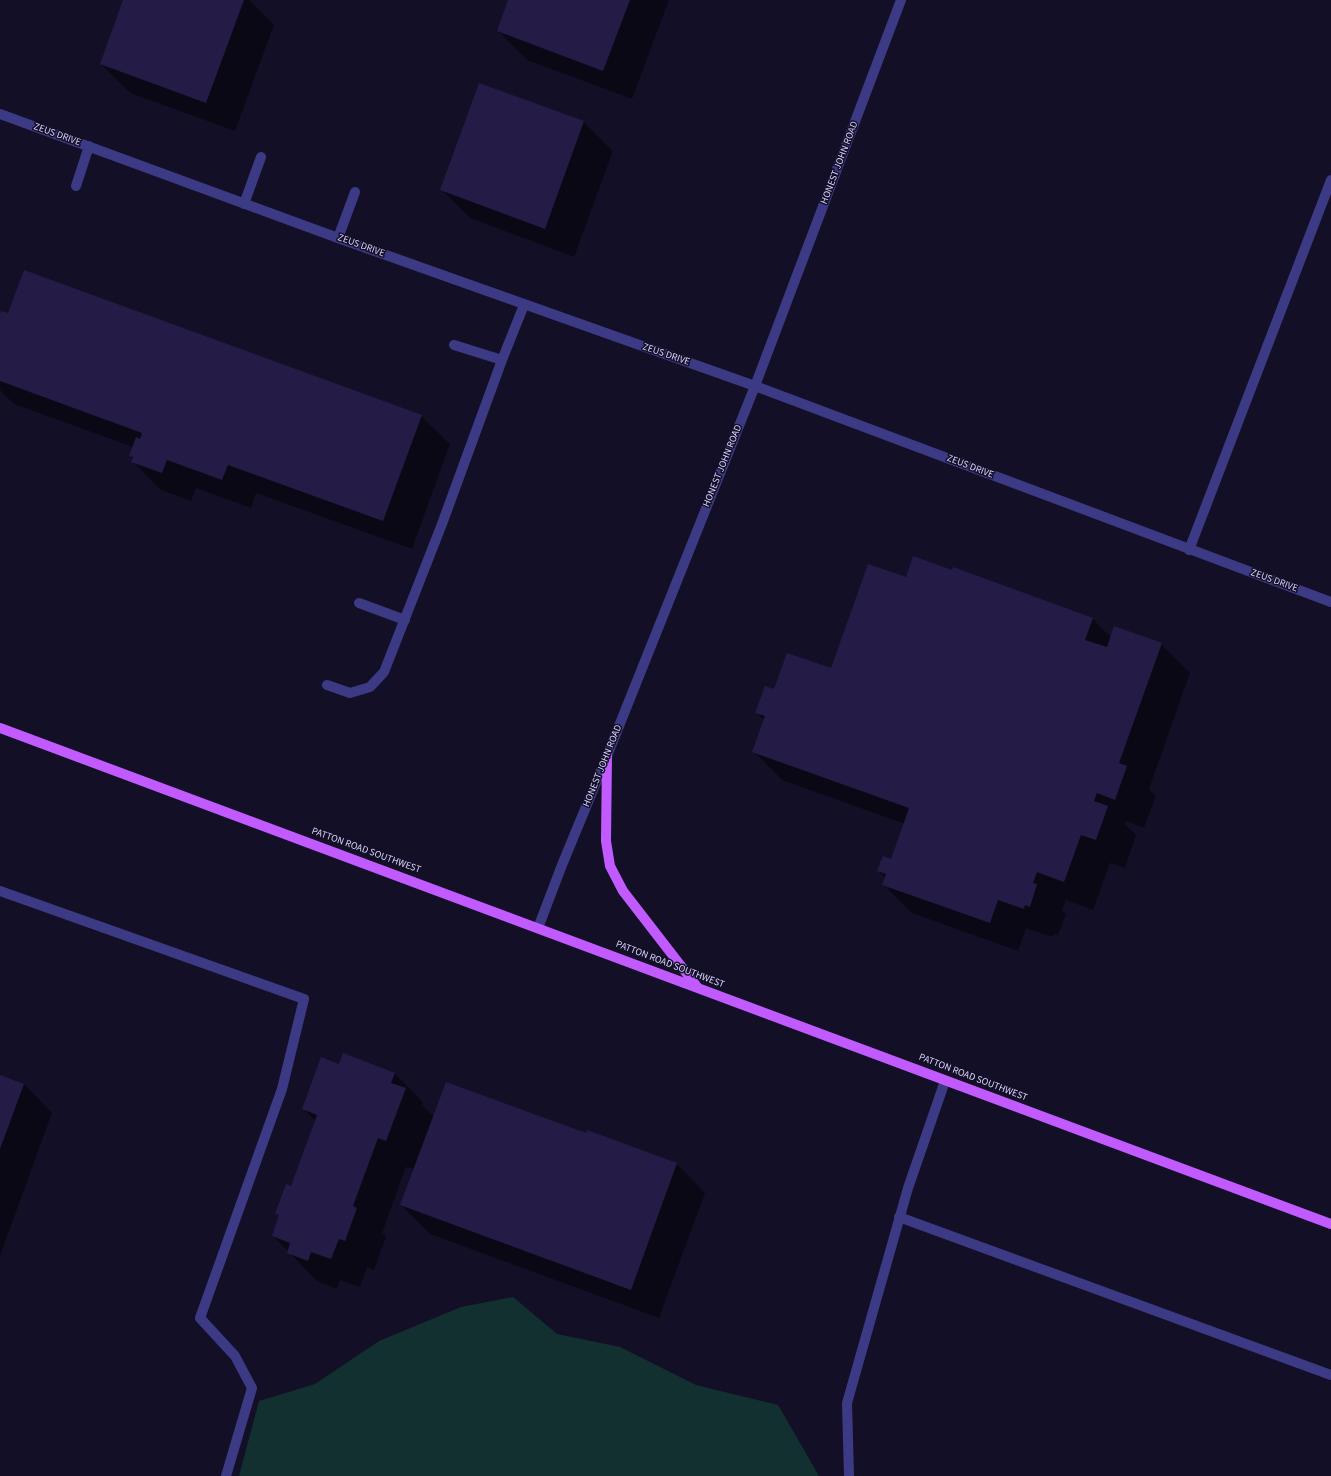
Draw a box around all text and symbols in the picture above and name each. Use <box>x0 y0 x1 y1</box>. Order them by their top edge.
street label: HONEST JOHN ROAD <box>819 120 861 206</box>
street label: ZEUS DRIVE <box>32 121 82 149</box>
street label: ZEUS DRIVE <box>336 232 386 260</box>
street label: ZEUS DRIVE <box>641 341 691 369</box>
street label: HONEST JOHN ROAD <box>701 423 745 509</box>
street label: ZEUS DRIVE <box>945 453 995 481</box>
street label: ZEUS DRIVE <box>1249 567 1299 595</box>
street label: HONEST JOHN ROAD <box>581 723 625 809</box>
street label: PATTON ROAD SOUTHWEST <box>310 826 422 876</box>
street label: PATTON ROAD SOUTHWEST <box>614 939 726 991</box>
street label: PATTON ROAD SOUTHWEST <box>917 1052 1029 1104</box>

